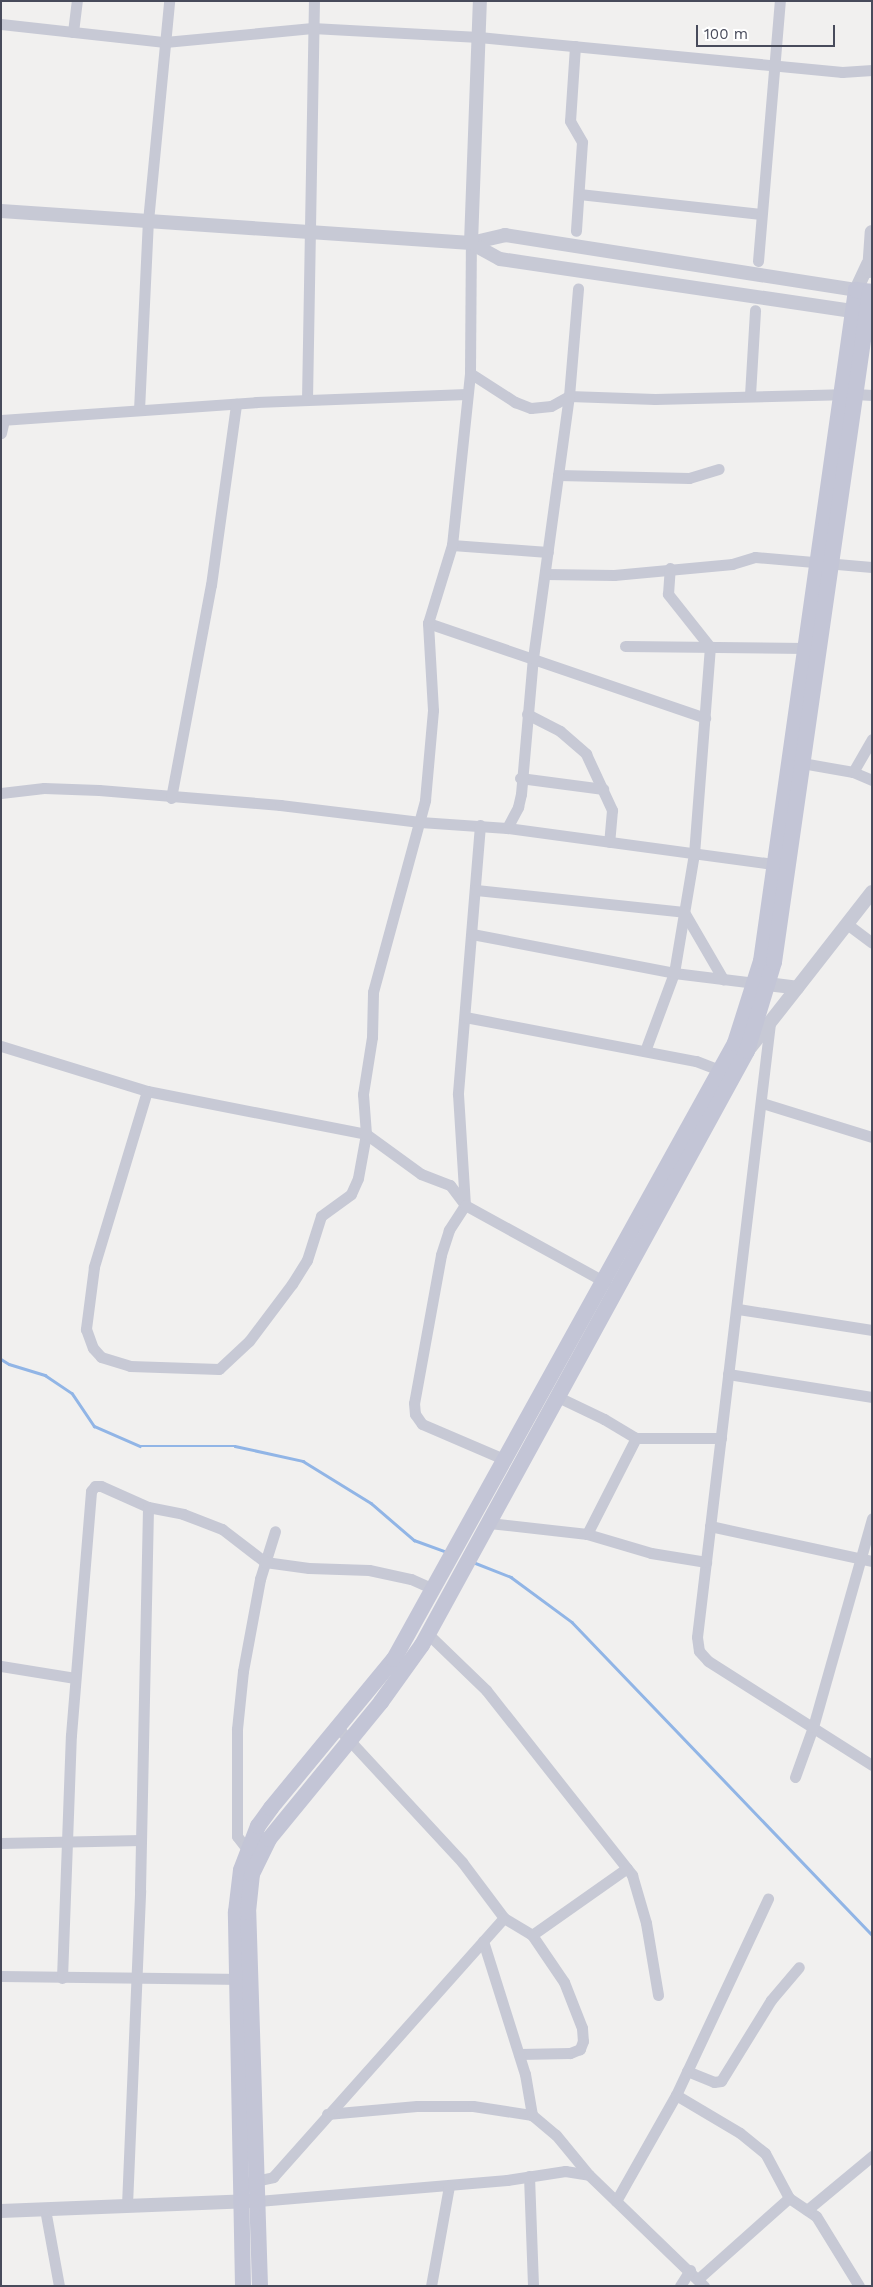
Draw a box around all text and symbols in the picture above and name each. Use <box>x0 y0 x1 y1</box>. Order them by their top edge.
scale bar <box>698 15 837 47</box>
text: 100 m <box>704 25 748 43</box>

